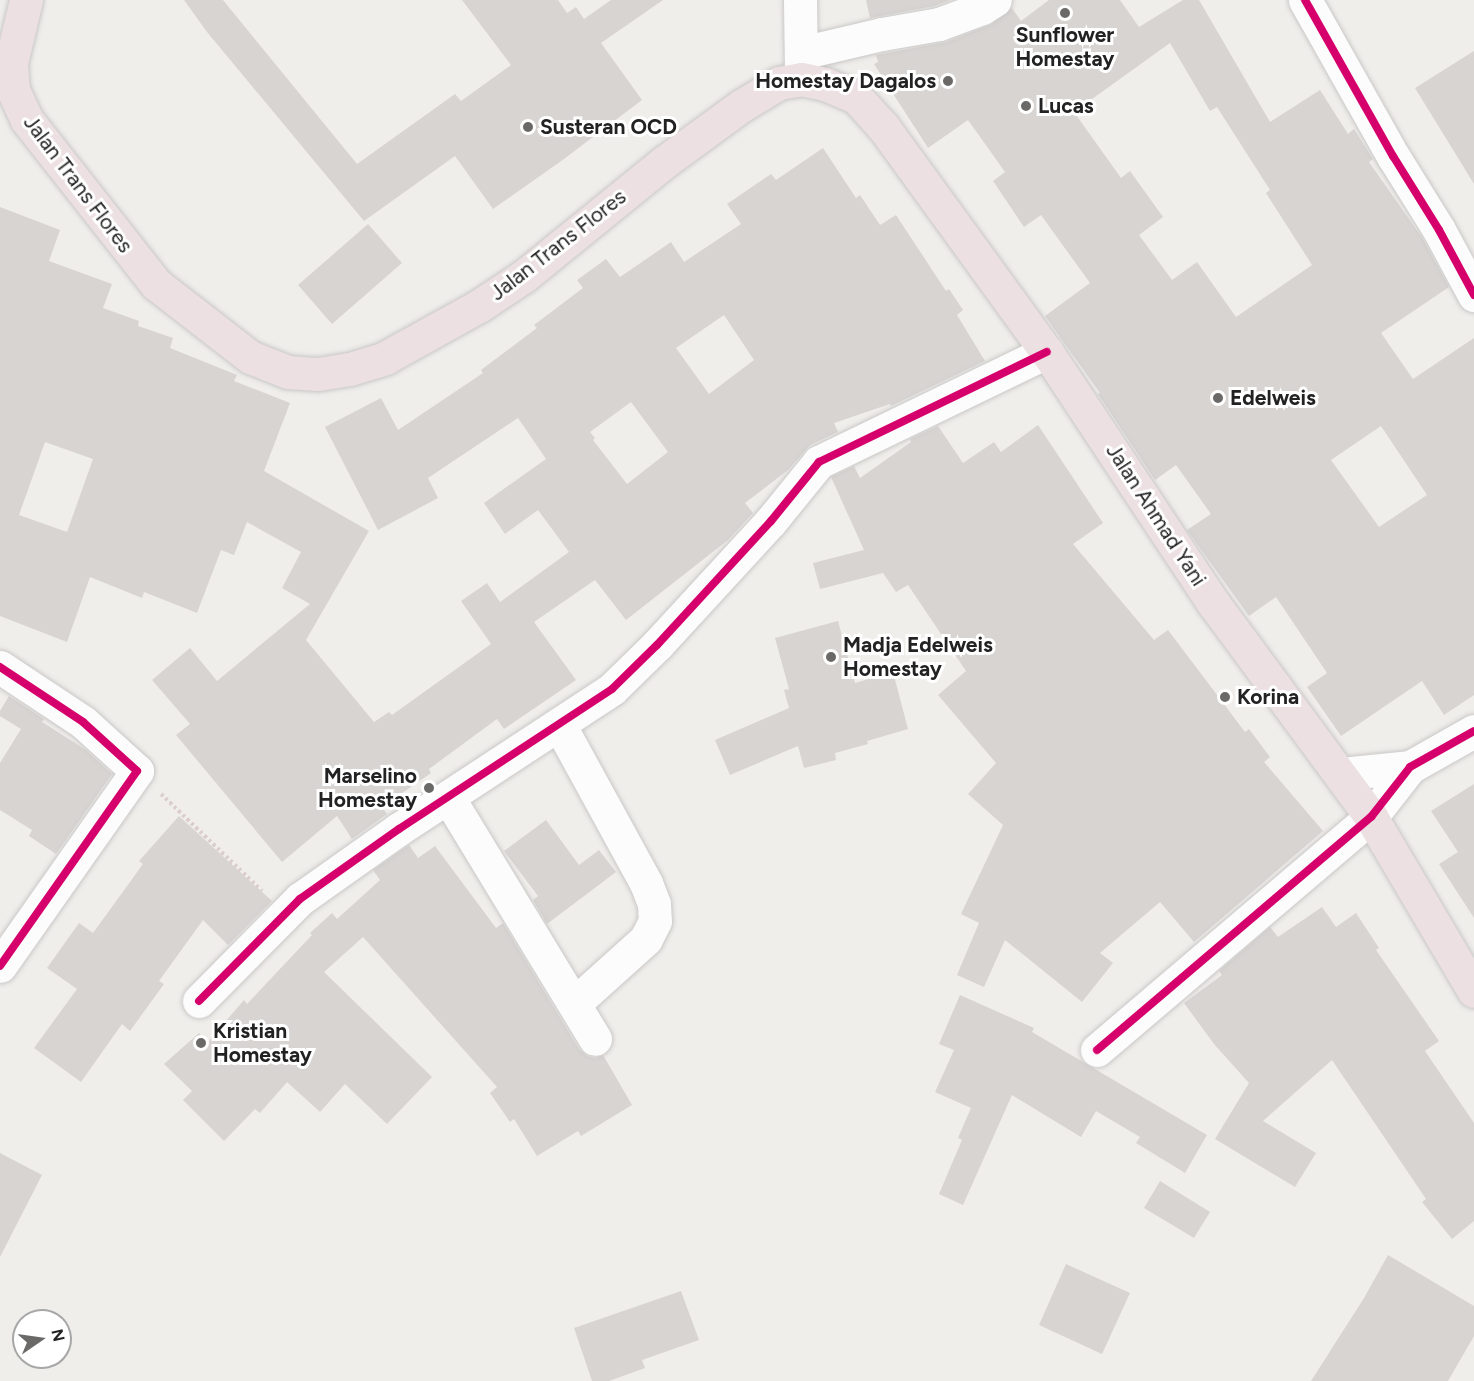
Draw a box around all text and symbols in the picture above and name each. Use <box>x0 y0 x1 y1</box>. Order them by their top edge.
marker: Sunflower Homestay <box>1058 6 1072 20</box>
place label: Sunflower Homestay <box>1016 22 1114 72</box>
place label: Homestay Dagalos <box>755 68 936 94</box>
marker: Homestay Dagalos <box>941 74 955 88</box>
place label: Lucas <box>1038 93 1094 119</box>
marker: Lucas <box>1019 99 1033 113</box>
street label: Jalan Trans Flores <box>18 110 138 258</box>
place label: Susteran OCD <box>540 114 677 140</box>
marker: Susteran OCD <box>521 120 535 134</box>
street label: Jalan Trans Flores <box>485 184 631 306</box>
place label: Edelweis <box>1230 385 1316 411</box>
marker: Edelweis <box>1211 391 1225 405</box>
street label: Jalan Ahmad Yani <box>1101 439 1211 591</box>
place label: Madja Edelweis Homestay <box>843 632 993 682</box>
marker: Madja Edelweis Homestay <box>824 650 838 664</box>
place label: Korina <box>1237 684 1299 710</box>
marker: Korina <box>1218 690 1232 704</box>
place label: Marselino Homestay <box>318 763 417 813</box>
marker: Marselino Homestay <box>422 781 436 795</box>
place label: Kristian Homestay <box>213 1018 312 1068</box>
marker: Kristian Homestay <box>194 1036 208 1050</box>
north arrow <box>12 1309 72 1369</box>
text: N <box>47 1327 69 1343</box>

